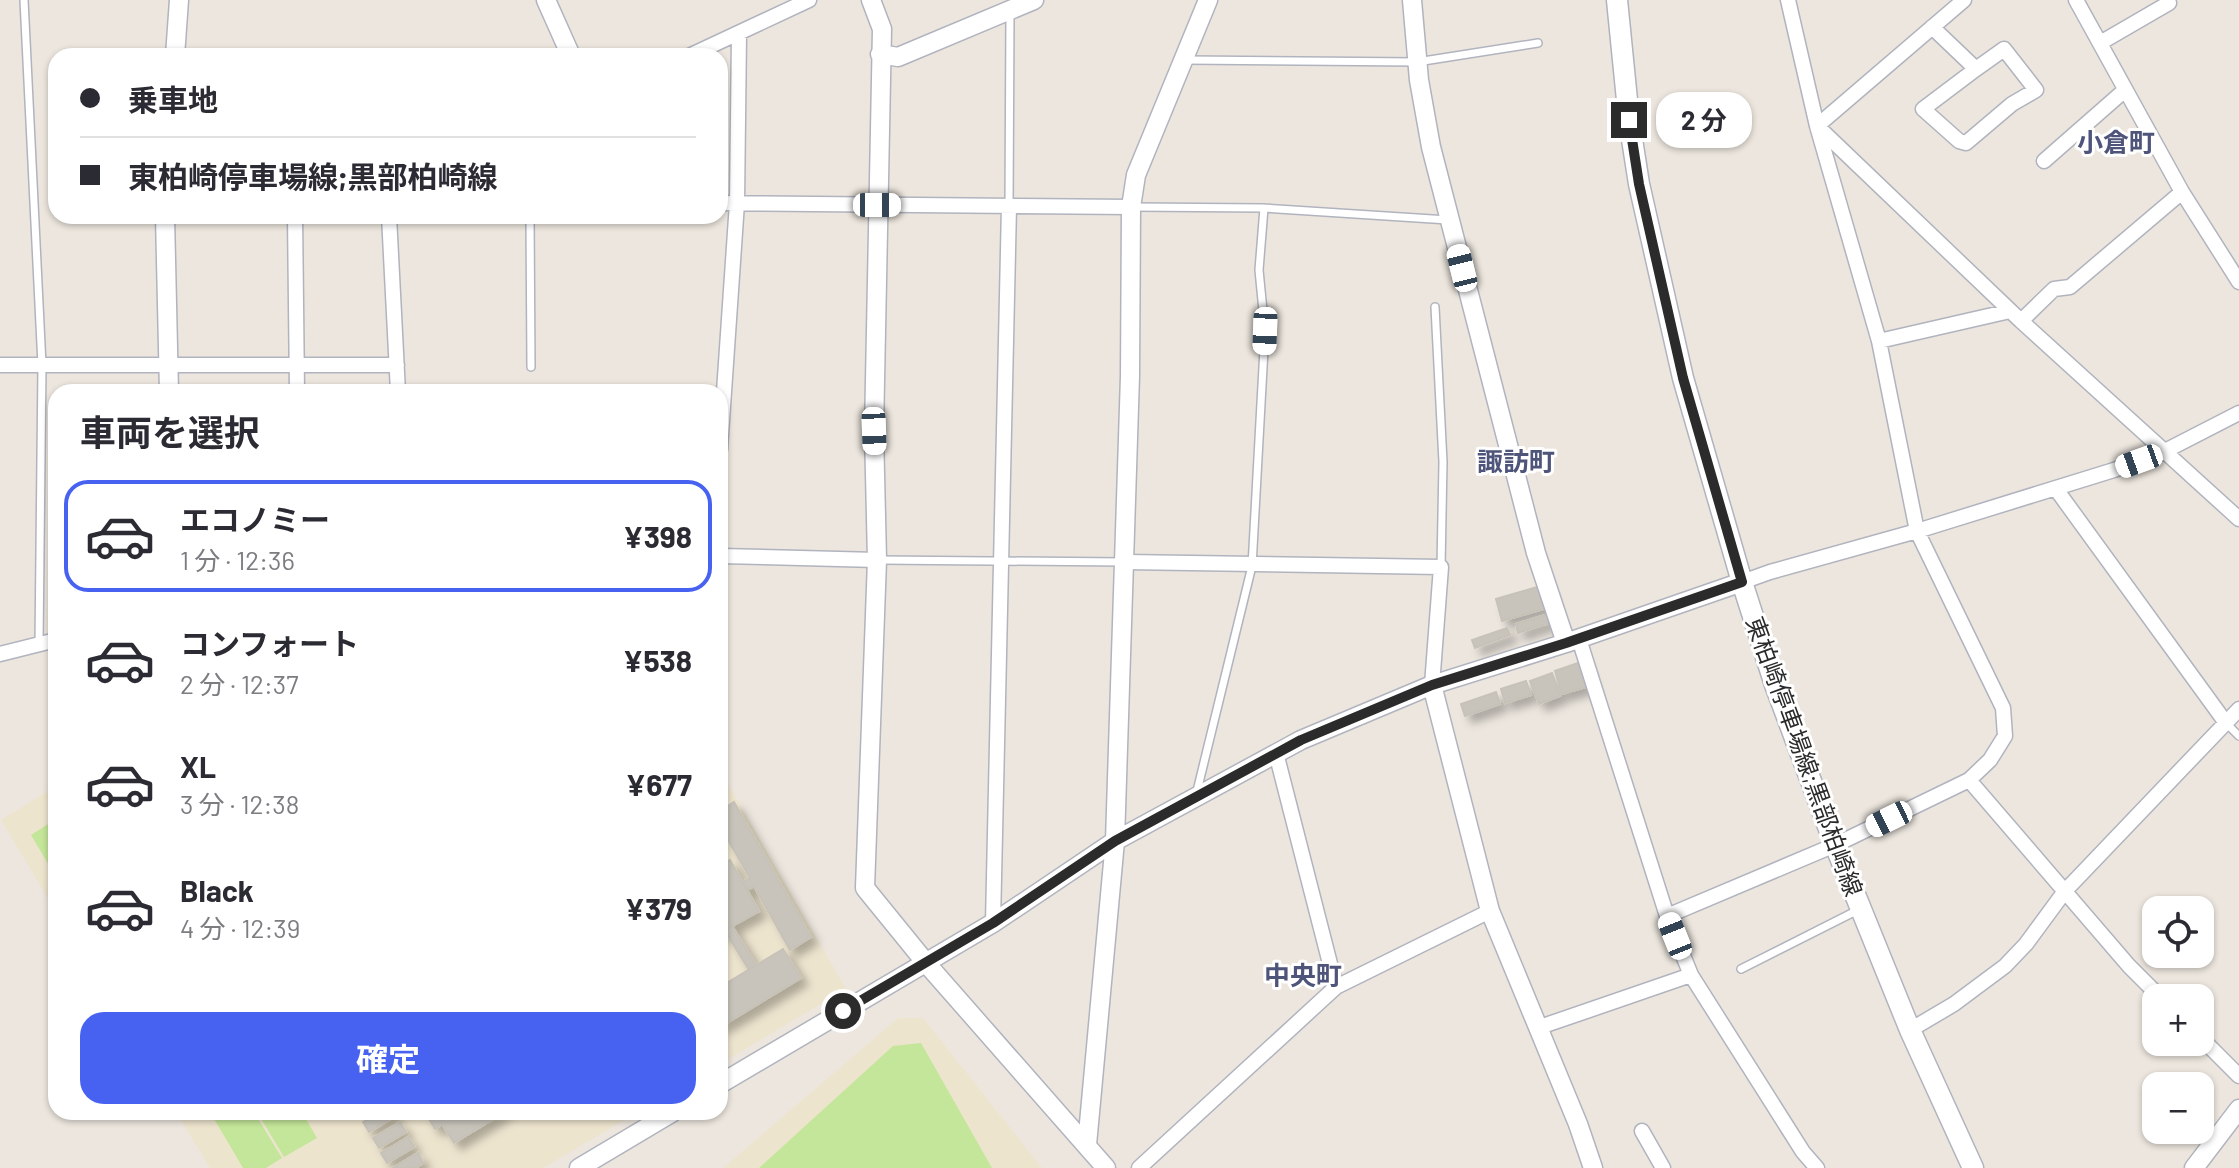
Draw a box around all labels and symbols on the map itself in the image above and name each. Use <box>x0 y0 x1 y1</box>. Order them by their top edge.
callout: 2 分 <box>1657 92 1753 148</box>
route end <box>1611 102 1647 138</box>
district label: 小倉町 <box>2077 126 2155 157</box>
car <box>853 193 901 217</box>
car <box>1445 242 1479 294</box>
car <box>1252 307 1278 355</box>
car <box>861 407 887 455</box>
car <box>2112 442 2166 480</box>
district label: 諏訪町 <box>1477 445 1555 476</box>
street label: 東柏崎停車場線;黒部柏崎線 <box>1741 612 1869 900</box>
car <box>1862 798 1916 840</box>
car <box>1655 909 1695 963</box>
district label: 中央町 <box>1264 959 1342 990</box>
route start <box>825 993 861 1029</box>

